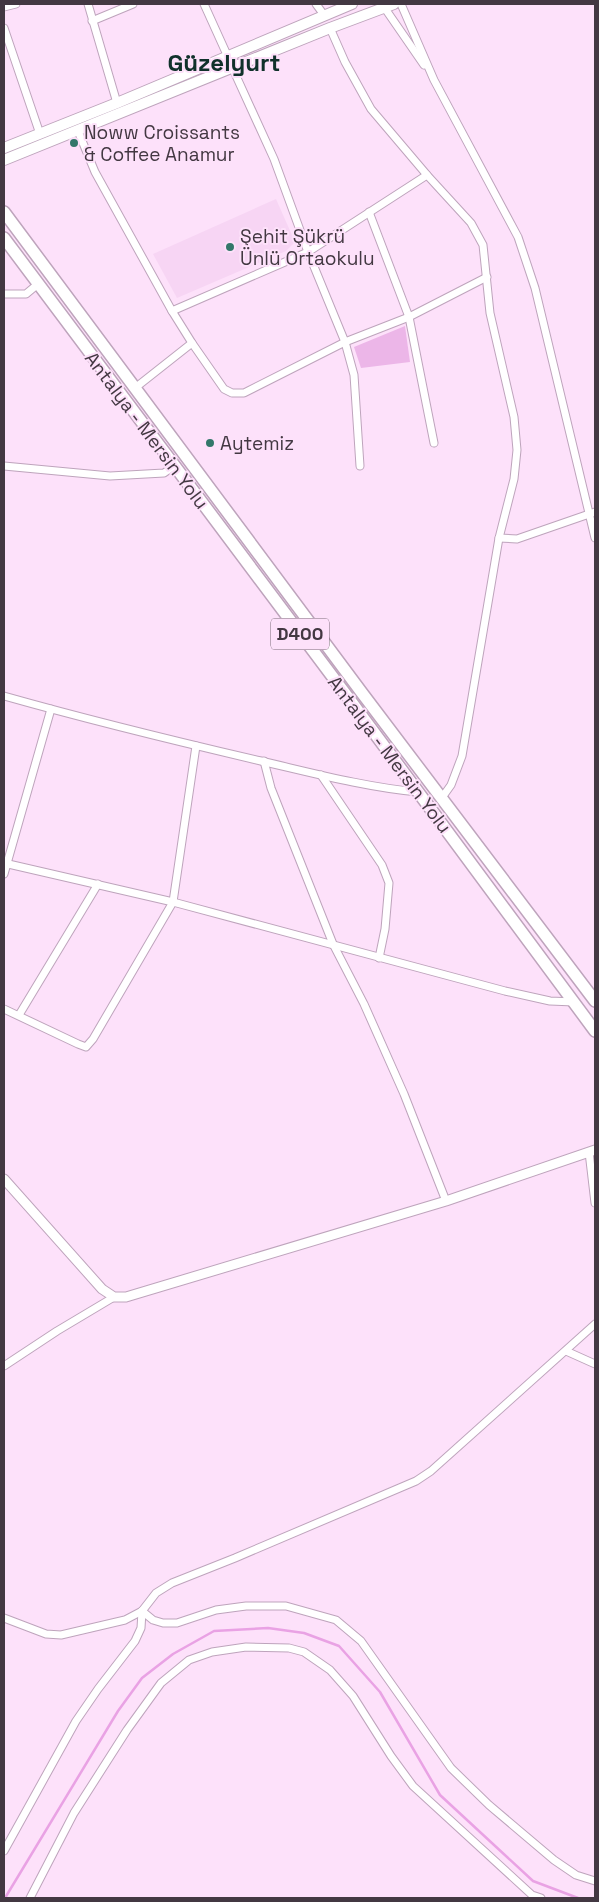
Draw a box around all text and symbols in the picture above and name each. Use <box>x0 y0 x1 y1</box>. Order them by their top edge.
district label: Güzelyurt <box>167 47 281 78</box>
place label: Noww Croissants & Coffee Anamur <box>84 120 240 167</box>
marker: Noww Croissants & Coffee Anamur <box>68 137 80 149</box>
place label: Şehit Şükrü Ünlü Ortaokulu <box>240 224 375 271</box>
marker: Şehit Şükrü Ünlü Ortaokulu <box>224 241 236 253</box>
street label: Antalya - Mersin Yolu <box>79 346 214 514</box>
place label: Aytemiz <box>220 431 294 456</box>
marker: Aytemiz <box>204 437 216 449</box>
road number: D400 <box>271 618 329 650</box>
street label: Antalya - Mersin Yolu <box>322 670 457 838</box>

